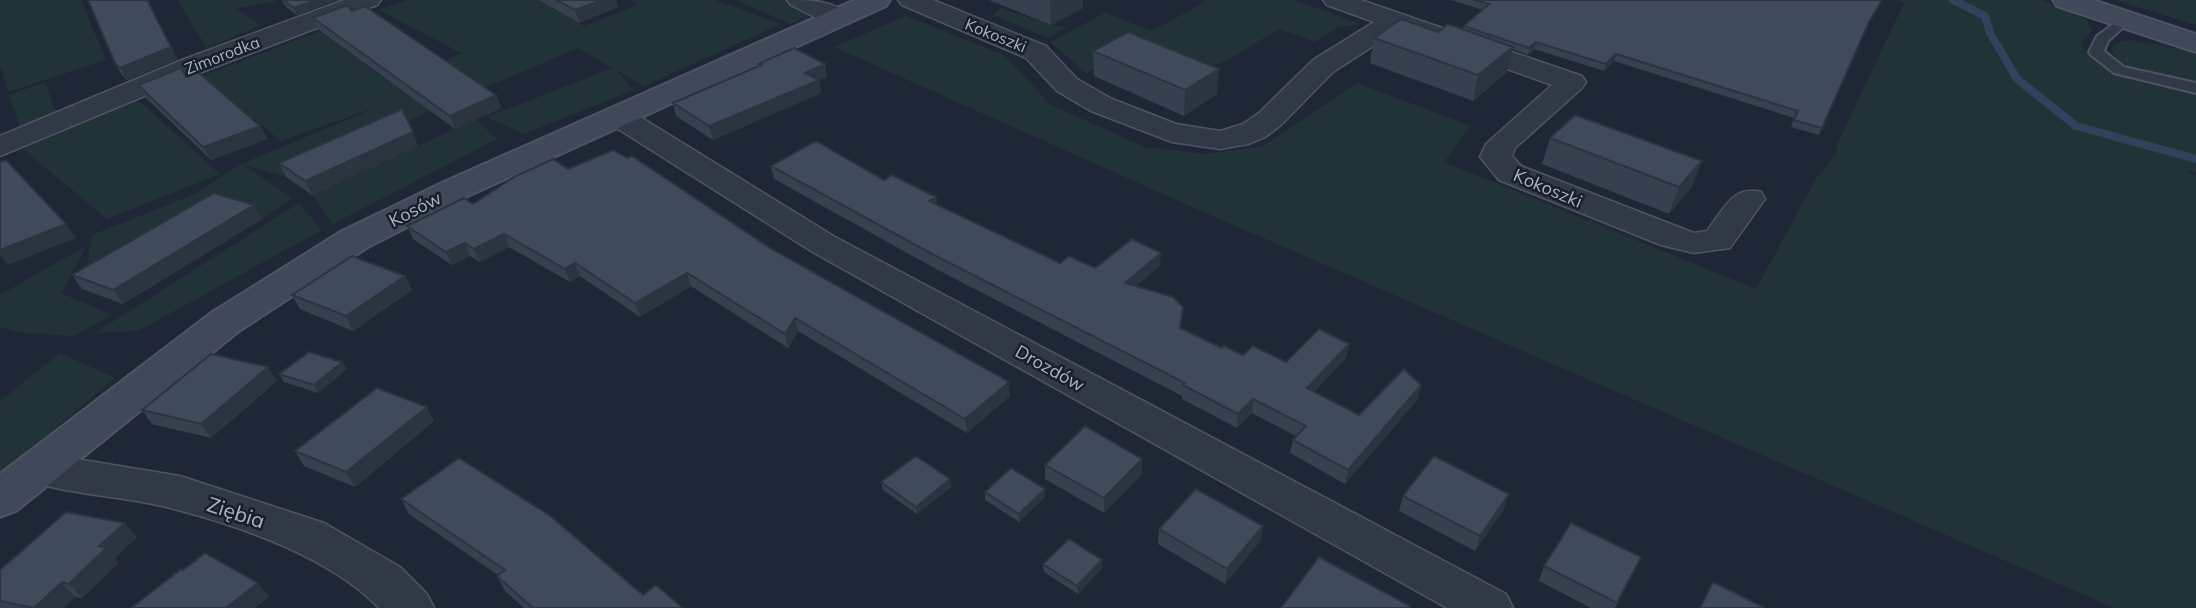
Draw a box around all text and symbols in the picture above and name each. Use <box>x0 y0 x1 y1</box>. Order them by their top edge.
street label: Kokoszki <box>962 14 1030 56</box>
street label: Zimorodka <box>182 32 262 78</box>
street label: Kokoszki <box>1510 163 1586 213</box>
street label: Kosów <box>385 186 446 232</box>
street label: Drozdów <box>1011 340 1089 397</box>
street label: Ziębia <box>204 490 268 534</box>

